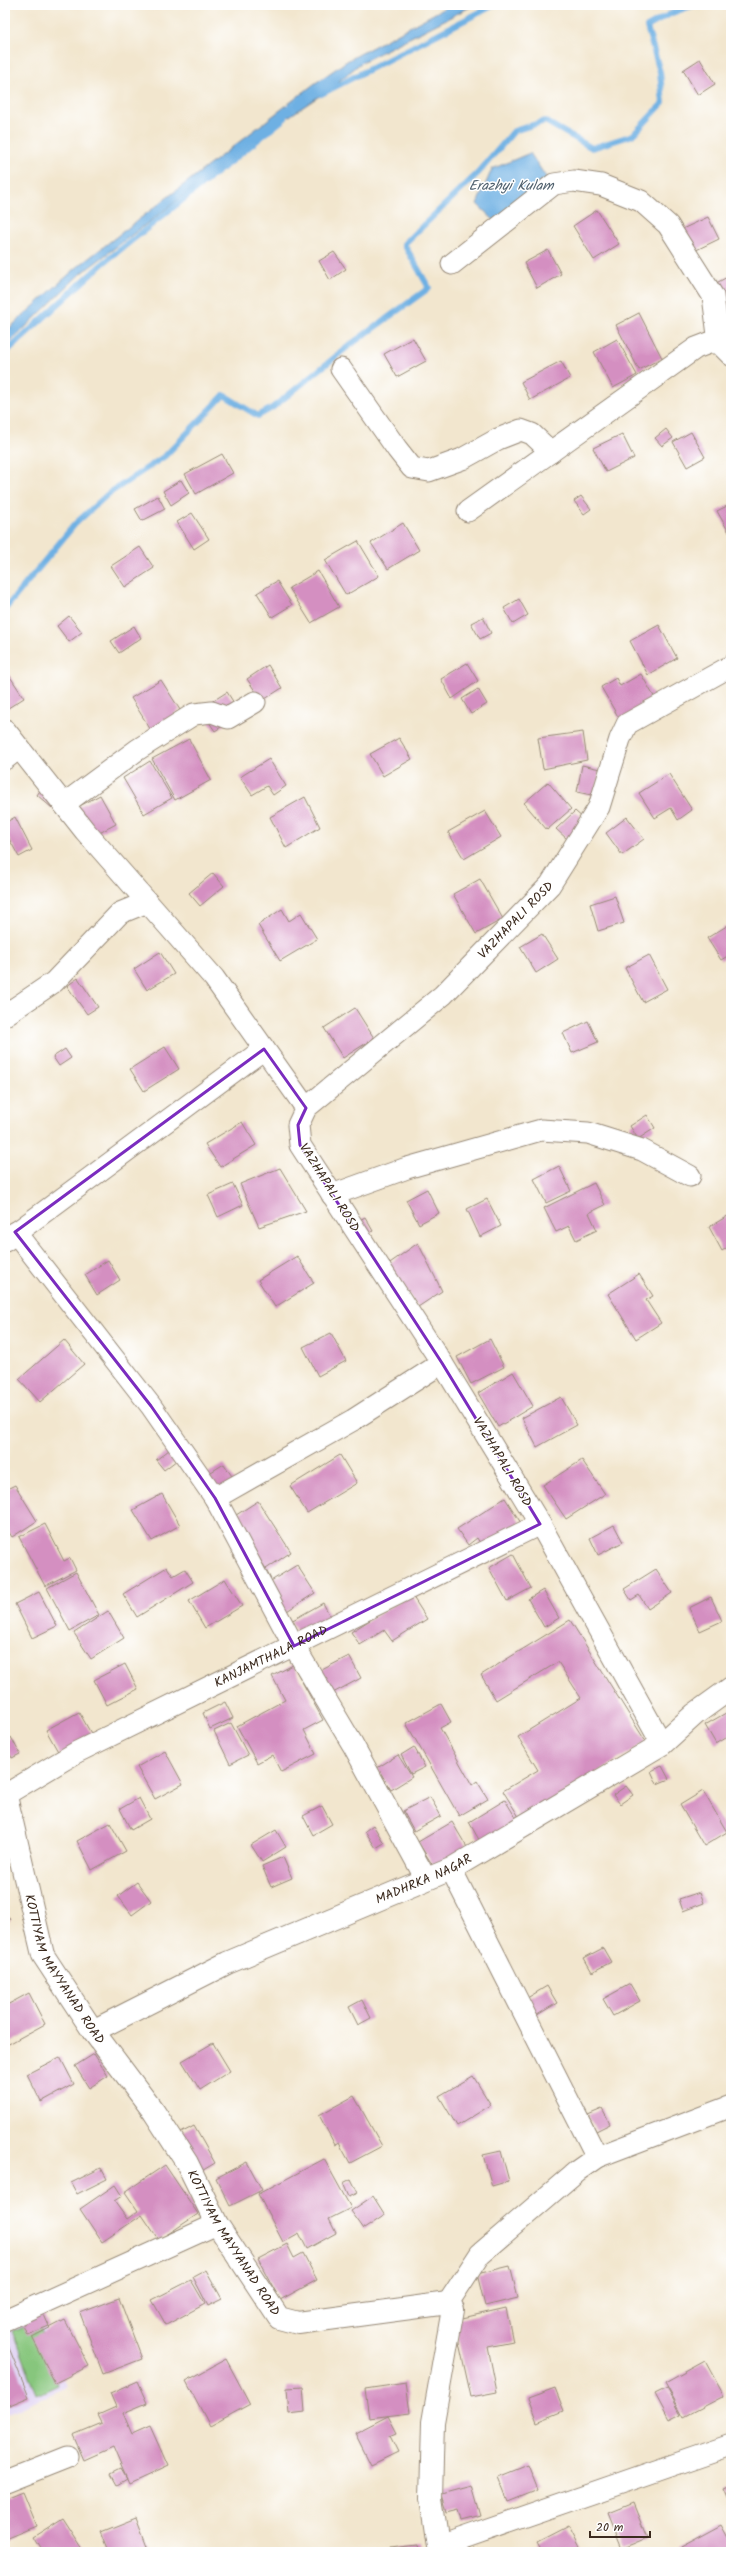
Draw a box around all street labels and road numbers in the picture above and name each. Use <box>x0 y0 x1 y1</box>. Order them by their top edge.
street label: VAZHAPALI ROSD <box>473 876 559 964</box>
street label: VAZHAPALI ROSD <box>293 1139 365 1237</box>
street label: VAZHAPALI ROSD <box>467 1413 537 1511</box>
street label: KANJAMTHALA ROAD <box>210 1620 331 1693</box>
street label: MADHRKA NAGAR <box>372 1848 476 1910</box>
street label: KOTTIYAM MAYYANAD ROAD <box>19 1892 110 2049</box>
street label: KOTTIYAM MAYYANAD ROAD <box>181 2166 285 2320</box>

